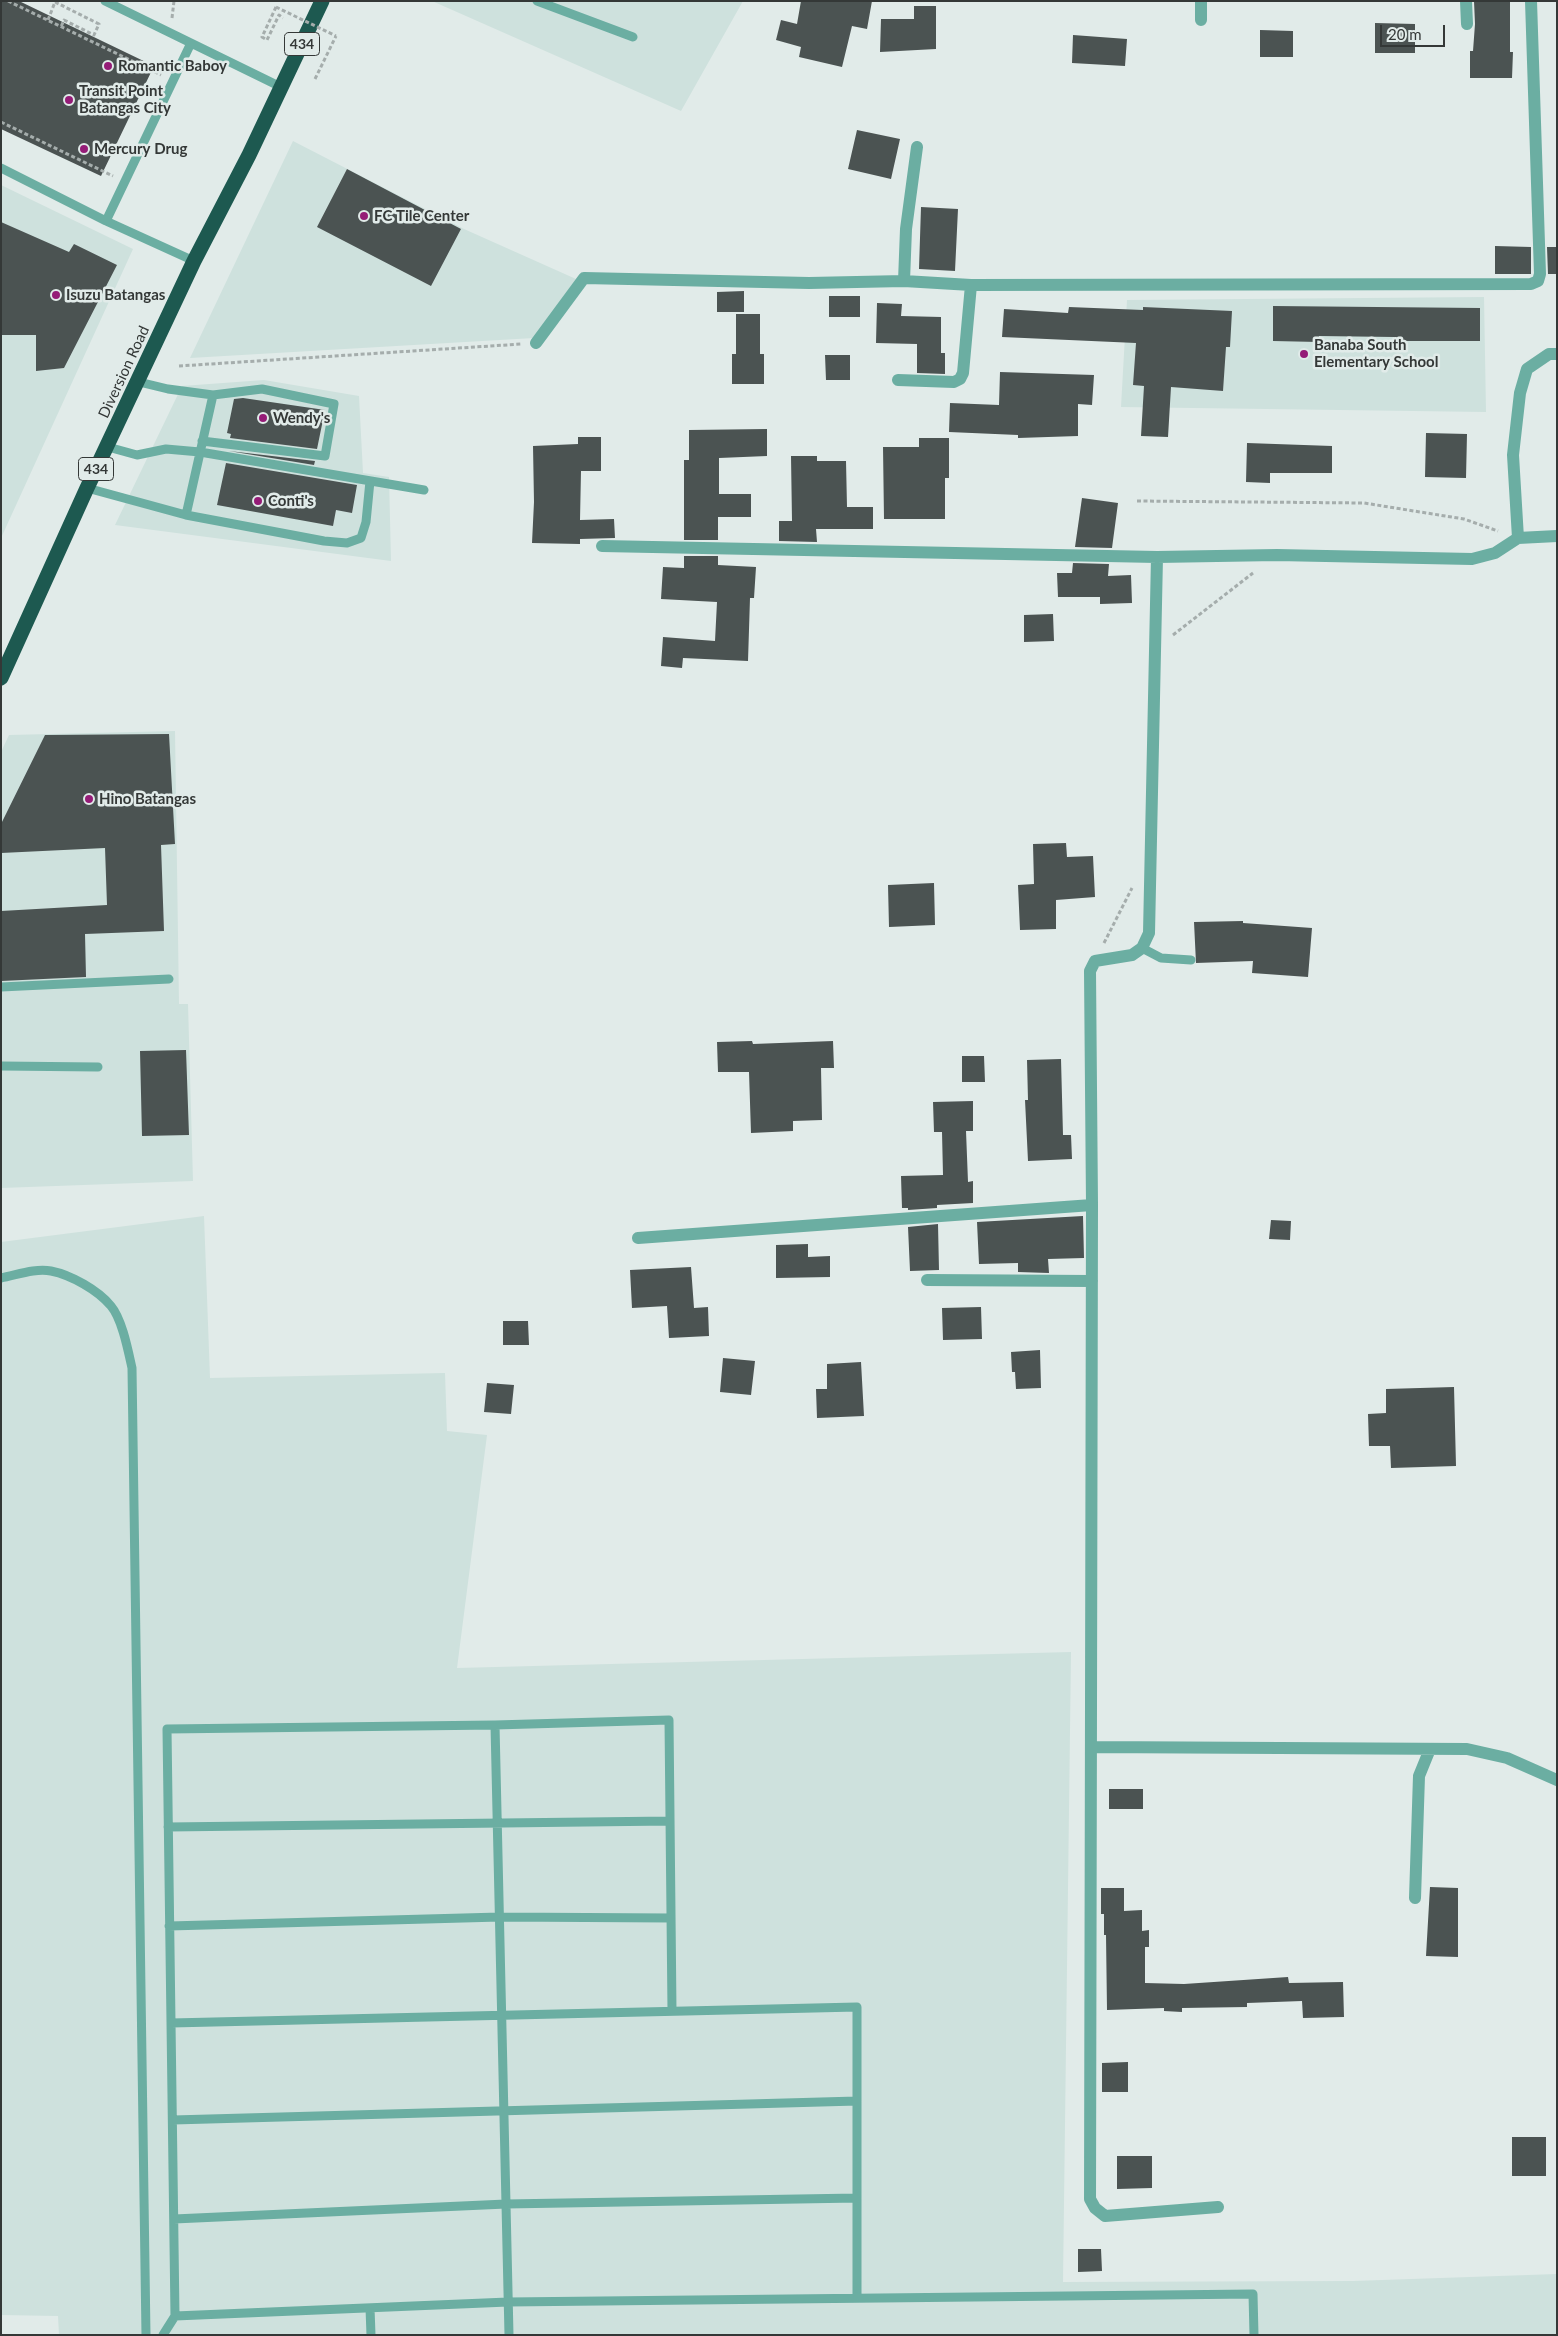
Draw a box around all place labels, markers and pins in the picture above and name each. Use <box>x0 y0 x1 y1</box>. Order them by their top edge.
place label: Romantic Baboy <box>118 57 227 75</box>
marker: Romantic Baboy <box>102 60 114 72</box>
place label: Transit Point Batangas City <box>79 82 171 117</box>
marker: Transit Point Batangas City <box>63 94 75 106</box>
place label: Mercury Drug <box>94 140 187 158</box>
marker: Mercury Drug <box>78 143 90 155</box>
place label: FC Tile Center <box>374 207 469 225</box>
marker: FC Tile Center <box>358 210 370 222</box>
place label: Isuzu Batangas <box>66 286 165 304</box>
marker: Isuzu Batangas <box>50 289 62 301</box>
place label: Banaba South Elementary School <box>1314 336 1438 371</box>
marker: Banaba South Elementary School <box>1298 348 1310 360</box>
place label: Wendy's <box>273 409 330 427</box>
marker: Wendy's <box>257 412 269 424</box>
place label: Conti's <box>268 492 314 510</box>
marker: Conti's <box>252 495 264 507</box>
place label: Hino Batangas <box>99 790 196 808</box>
marker: Hino Batangas <box>83 793 95 805</box>

